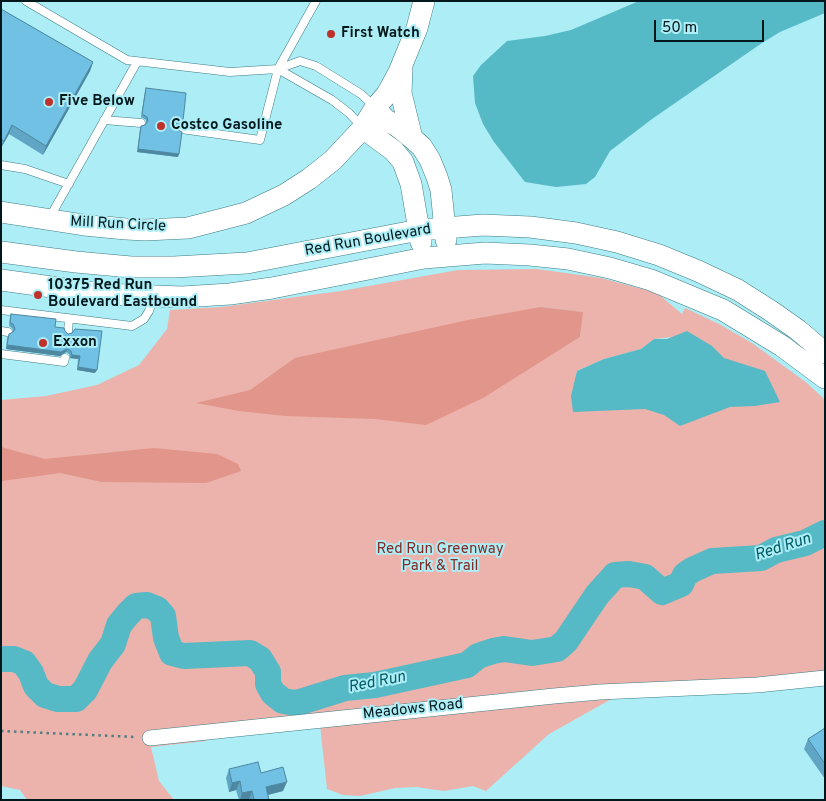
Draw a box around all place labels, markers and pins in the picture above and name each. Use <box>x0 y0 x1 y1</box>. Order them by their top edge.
place label: First Watch <box>341 25 420 43</box>
marker: First Watch <box>325 28 337 40</box>
place label: Five Below <box>59 93 135 111</box>
marker: Five Below <box>43 96 55 108</box>
place label: Costco Gasoline <box>171 117 282 135</box>
marker: Costco Gasoline <box>155 120 167 132</box>
place label: 10375 Red Run Boulevard Eastbound <box>48 277 197 312</box>
marker: 10375 Red Run Boulevard Eastbound <box>32 289 44 301</box>
place label: Exxon <box>53 334 97 352</box>
marker: Exxon <box>37 337 49 349</box>

